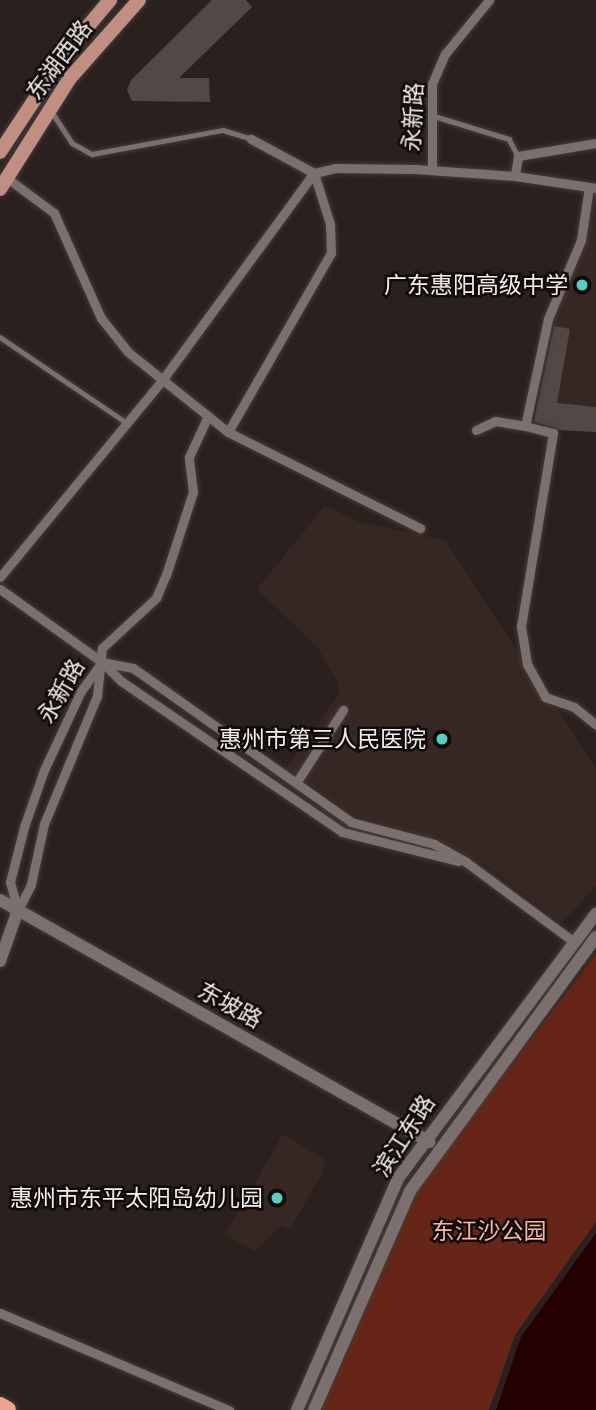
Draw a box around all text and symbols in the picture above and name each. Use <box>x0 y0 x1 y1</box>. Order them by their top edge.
street label: 东湖西路 <box>20 15 98 105</box>
street label: 永新路 <box>397 82 429 152</box>
place label: 广东惠阳高级中学 <box>384 271 568 299</box>
marker: 广东惠阳高级中学 <box>574 277 590 293</box>
street label: 永新路 <box>32 654 90 728</box>
place label: 惠州市第三人民医院 <box>219 725 426 753</box>
marker: 惠州市第三人民医院 <box>432 729 452 749</box>
street label: 东坡路 <box>193 976 267 1034</box>
street label: 滨江东路 <box>367 1090 441 1182</box>
place label: 惠州市东平太阳岛幼儿园 <box>10 1184 263 1212</box>
marker: 惠州市东平太阳岛幼儿园 <box>269 1190 285 1206</box>
park label: 东江沙公园 <box>432 1217 546 1245</box>

